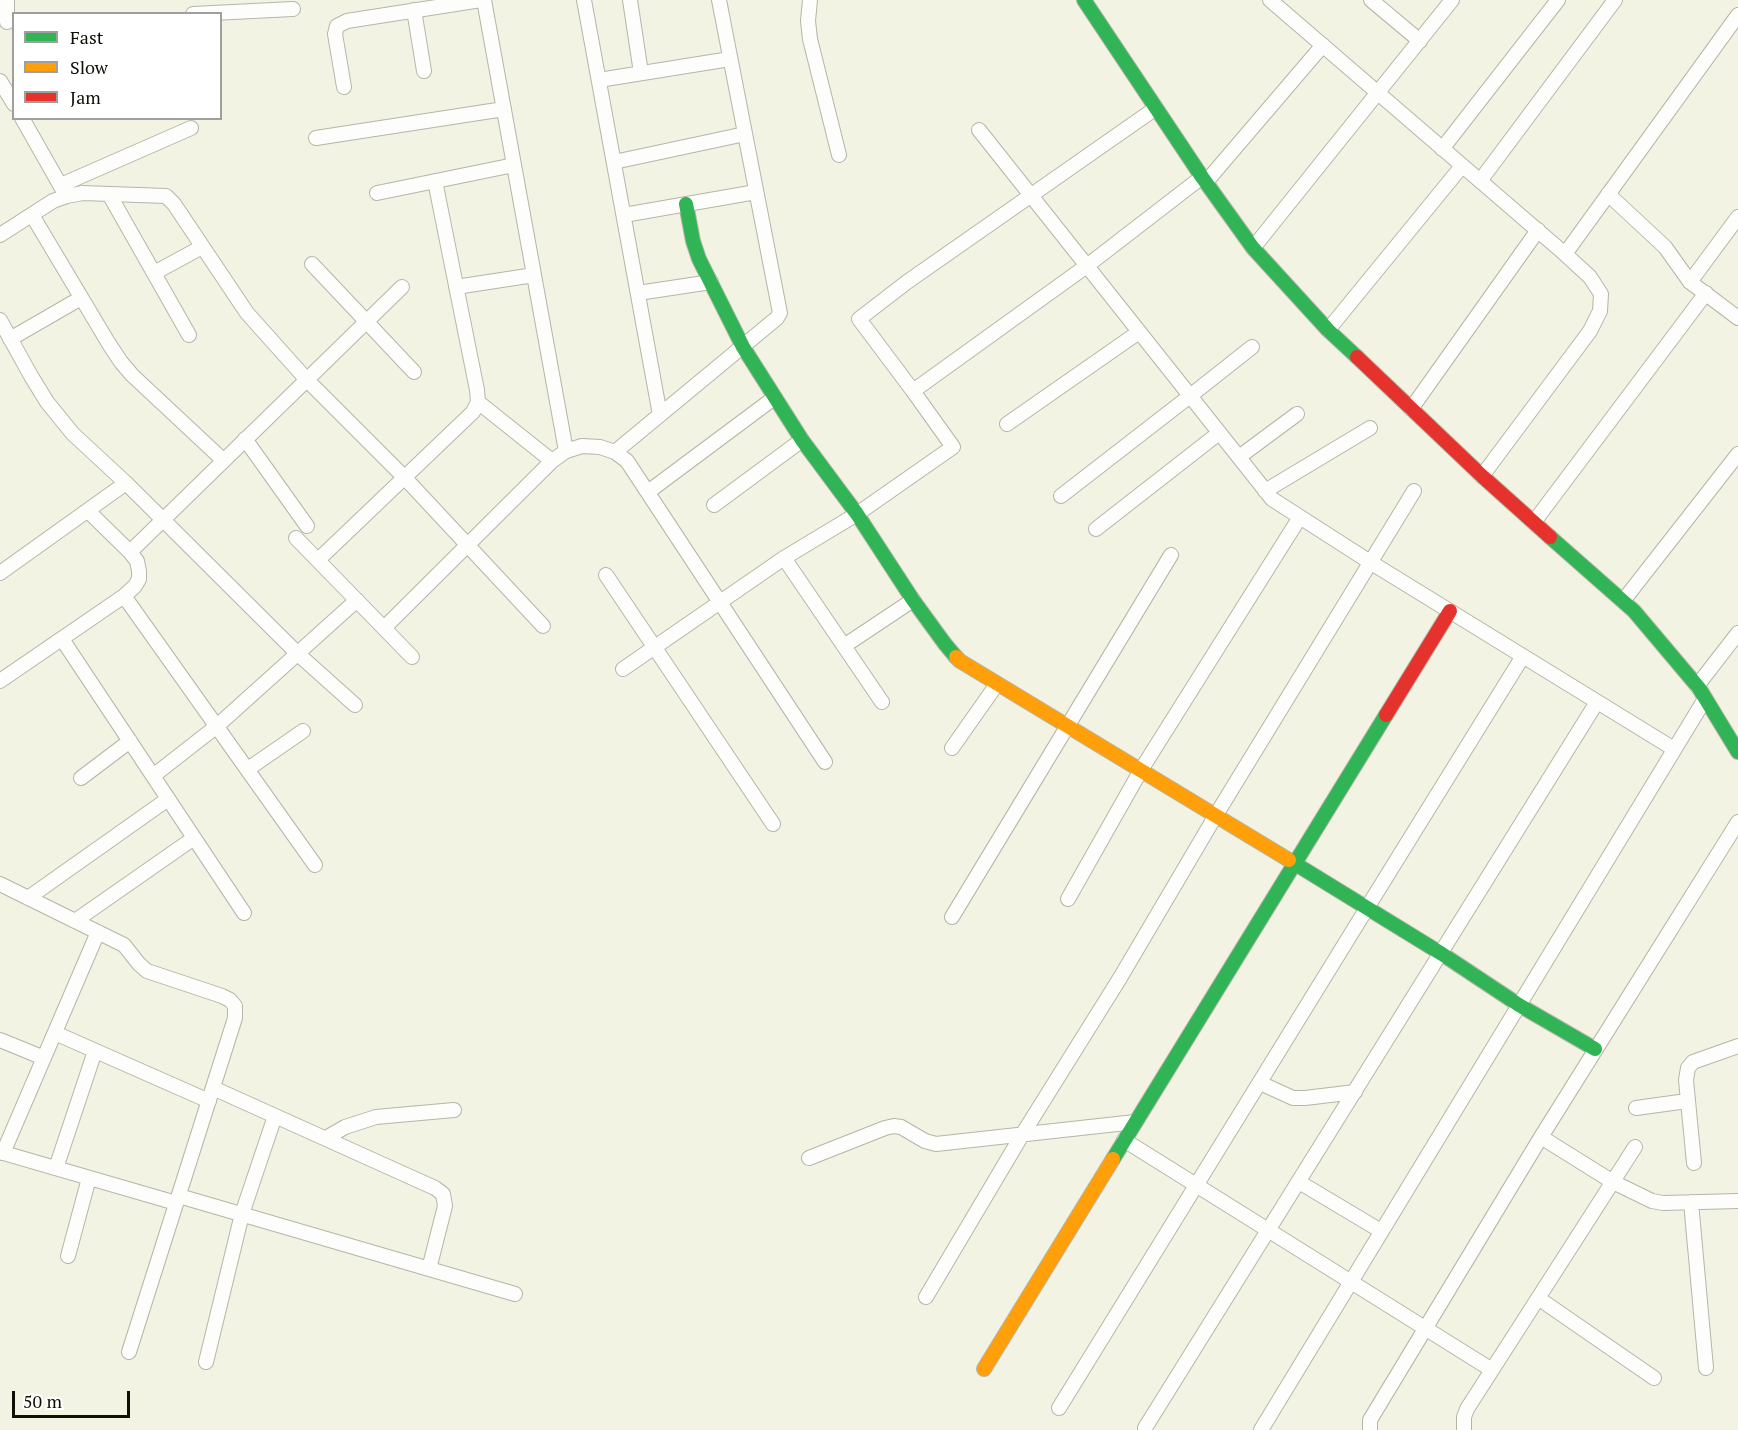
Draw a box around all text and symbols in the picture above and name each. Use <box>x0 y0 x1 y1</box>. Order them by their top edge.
legend <box>12 12 222 120</box>
text: Fast <box>70 25 103 49</box>
text: Slow <box>70 55 108 79</box>
text: Jam <box>70 85 101 109</box>
scale bar <box>15 1379 134 1417</box>
text: 50 m <box>23 1389 62 1413</box>

